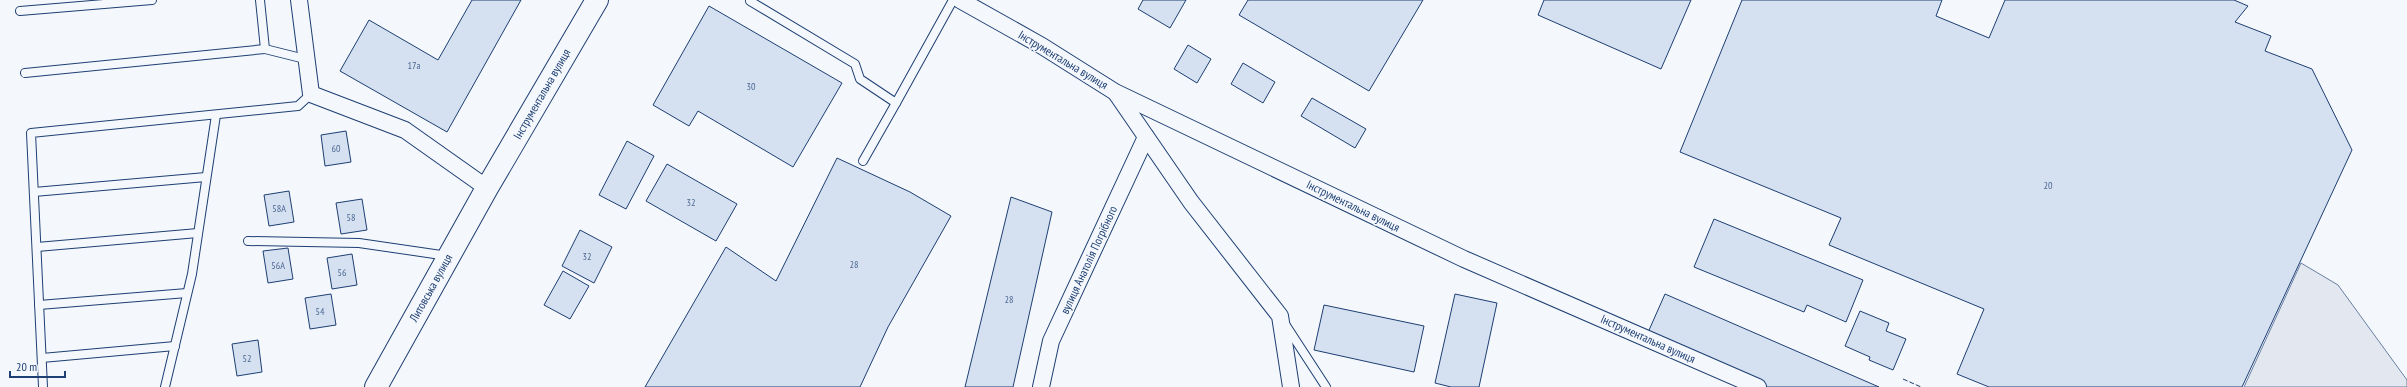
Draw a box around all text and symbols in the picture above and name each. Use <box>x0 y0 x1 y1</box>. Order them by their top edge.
street label: Інструментальна вулиця <box>1016 27 1111 92</box>
street label: Інструментальна вулиця <box>510 46 574 142</box>
house number: 17а <box>408 59 421 72</box>
house number: 30 <box>747 80 756 93</box>
house number: 60 <box>332 142 341 155</box>
street label: Інструментальна вулиця <box>1304 176 1403 235</box>
house number: 20 <box>2044 179 2053 192</box>
house number: 32 <box>687 196 696 209</box>
house number: 58А <box>272 202 286 215</box>
street label: вулиця Анатолія Погрібного <box>1057 203 1120 316</box>
house number: 58 <box>347 211 356 224</box>
house number: 32 <box>583 250 592 263</box>
street label: Литовська вулиця <box>405 251 455 325</box>
house number: 28 <box>850 258 859 271</box>
house number: 56А <box>271 259 285 272</box>
house number: 56 <box>338 266 347 279</box>
house number: 28 <box>1005 293 1014 306</box>
house number: 54 <box>316 305 325 318</box>
street label: Інструментальна вулиця <box>1599 311 1698 366</box>
house number: 52 <box>243 352 252 365</box>
scale bar <box>10 353 65 379</box>
text: 20 m <box>16 359 37 374</box>

